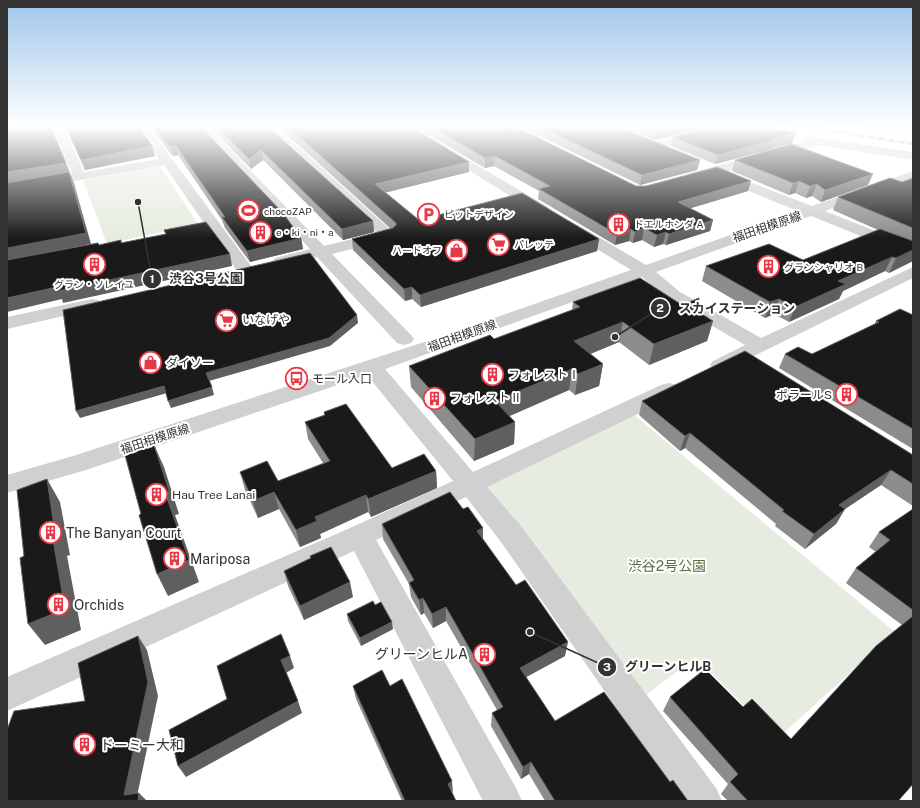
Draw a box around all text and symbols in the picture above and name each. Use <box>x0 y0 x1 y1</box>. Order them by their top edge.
sports icon: chocoZAP <box>235 198 261 224</box>
parking icon: ピットデザイン <box>415 201 441 227</box>
place label: chocoZAP <box>264 205 312 217</box>
place label: ピットデザイン <box>444 208 514 220</box>
street label: 福田相模原線 <box>731 209 803 245</box>
building icon: ドエルホンダ A <box>605 211 631 237</box>
place label: ドエルホンダ A <box>634 218 704 230</box>
building icon: e・ki・ni・a <box>247 219 273 245</box>
place label: e・ki・ni・a <box>276 226 334 238</box>
supermarket icon: パレッテ <box>486 231 512 257</box>
shop icon: ハードオフ <box>444 237 470 263</box>
place label: パレッテ <box>514 238 554 250</box>
place label: ハードオフ <box>392 244 442 256</box>
building icon: グラン・ソレイユ <box>81 251 107 277</box>
building icon: グランシャリオ B <box>755 254 781 280</box>
place label: グランシャリオ B <box>784 261 863 273</box>
callout: 渋谷3号公園 <box>142 266 251 291</box>
text: 渋谷3号公園 <box>169 271 243 286</box>
text: 1 <box>149 272 155 286</box>
place label: グラン・ソレイユ <box>54 278 134 290</box>
callout: スカイステーション <box>650 296 803 321</box>
text: 2 <box>656 301 664 315</box>
text: スカイステーション <box>679 301 795 316</box>
supermarket icon: いなげや <box>213 307 239 333</box>
place label: いなげや <box>242 313 290 327</box>
street label: 福田相模原線 <box>426 317 498 355</box>
shop icon: ダイソー <box>138 350 164 376</box>
place label: ダイソー <box>166 356 214 370</box>
building icon: フォレストⅠ <box>480 362 506 388</box>
bus stop icon: モール入口 <box>283 366 309 392</box>
place label: フォレストⅠ <box>508 368 580 382</box>
place label: モール入口 <box>312 372 372 386</box>
building icon: ポラールS <box>834 382 860 408</box>
building icon: フォレストⅡ <box>421 385 447 411</box>
place label: ポラールS <box>776 388 832 402</box>
place label: フォレストⅡ <box>450 391 522 405</box>
street label: 福田相模原線 <box>119 421 191 457</box>
building icon: Hau Tree Lanai <box>144 482 170 508</box>
place label: Hau Tree Lanai <box>172 488 255 502</box>
building icon: The Banyan Court <box>37 520 63 546</box>
place label: The Banyan Court <box>66 525 182 541</box>
building icon: Mariposa <box>161 546 187 572</box>
place label: Mariposa <box>190 551 250 567</box>
park label: 渋谷2号公園 <box>628 558 706 574</box>
building icon: Orchids <box>45 592 71 618</box>
place label: Orchids <box>74 597 124 613</box>
building icon: グリーンヒルA <box>471 641 497 667</box>
place label: グリーンヒルA <box>375 646 468 662</box>
callout: グリーンヒルB <box>597 654 720 679</box>
text: グリーンヒルB <box>625 659 711 674</box>
text: 3 <box>603 660 611 674</box>
building icon: ドーミー大和 <box>71 732 97 758</box>
place label: ドーミー大和 <box>100 737 184 753</box>

